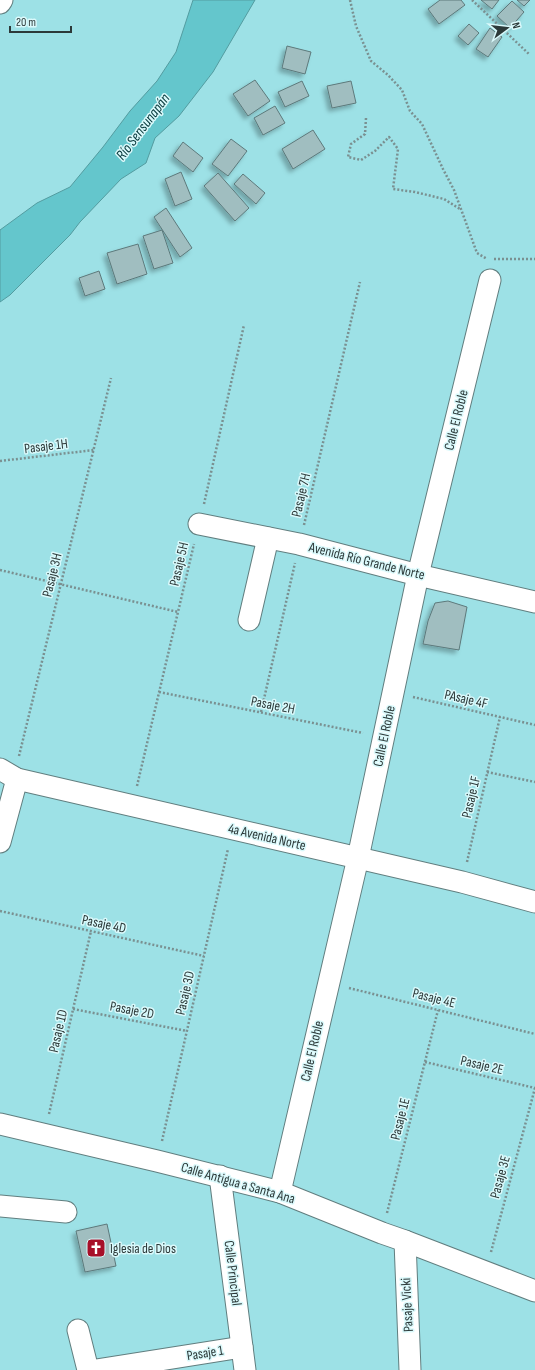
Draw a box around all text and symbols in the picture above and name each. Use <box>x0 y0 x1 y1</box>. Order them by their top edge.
scale bar <box>10 8 71 34</box>
north arrow <box>487 8 527 48</box>
text: 20 m <box>16 15 36 30</box>
text: N <box>509 21 523 30</box>
water label: Río Sensunapán <box>112 90 174 164</box>
street label: Calle El Roble <box>440 388 472 452</box>
street label: Pasaje 1H <box>23 435 69 457</box>
street label: Pasaje 7H <box>288 471 314 519</box>
street label: Avenida Río Grande Norte <box>306 538 427 584</box>
street label: Pasaje 5H <box>166 540 192 588</box>
street label: Pasaje 3H <box>38 551 66 599</box>
street label: PAsaje 4F <box>443 686 490 712</box>
street label: Pasaje 2H <box>249 692 297 718</box>
street label: Calle El Roble <box>369 704 399 768</box>
street label: Pasaje 1F <box>458 774 484 820</box>
street label: 4a Avenida Norte <box>227 820 307 854</box>
street label: Pasaje 4D <box>80 911 128 937</box>
street label: Pasaje 3D <box>172 969 198 1017</box>
street label: Pasaje 4E <box>411 984 457 1012</box>
street label: Pasaje 2D <box>109 997 156 1023</box>
street label: Pasaje 1D <box>45 1008 71 1054</box>
street label: Calle El Roble <box>297 1019 327 1083</box>
street label: Pasaje 2E <box>459 1052 505 1078</box>
street label: Pasaje 1E <box>387 1096 413 1142</box>
street label: Pasaje 3E <box>486 1154 514 1200</box>
street label: Calle Antigua a Santa Ana <box>179 1159 297 1207</box>
church icon: Iglesia de Dios <box>85 1237 107 1259</box>
street label: Calle Principal <box>221 1239 245 1307</box>
place label: Iglesia de Dios <box>110 1240 176 1257</box>
street label: Pasaje Vicki <box>397 1277 417 1333</box>
street label: Pasaje 1 <box>186 1342 225 1364</box>

